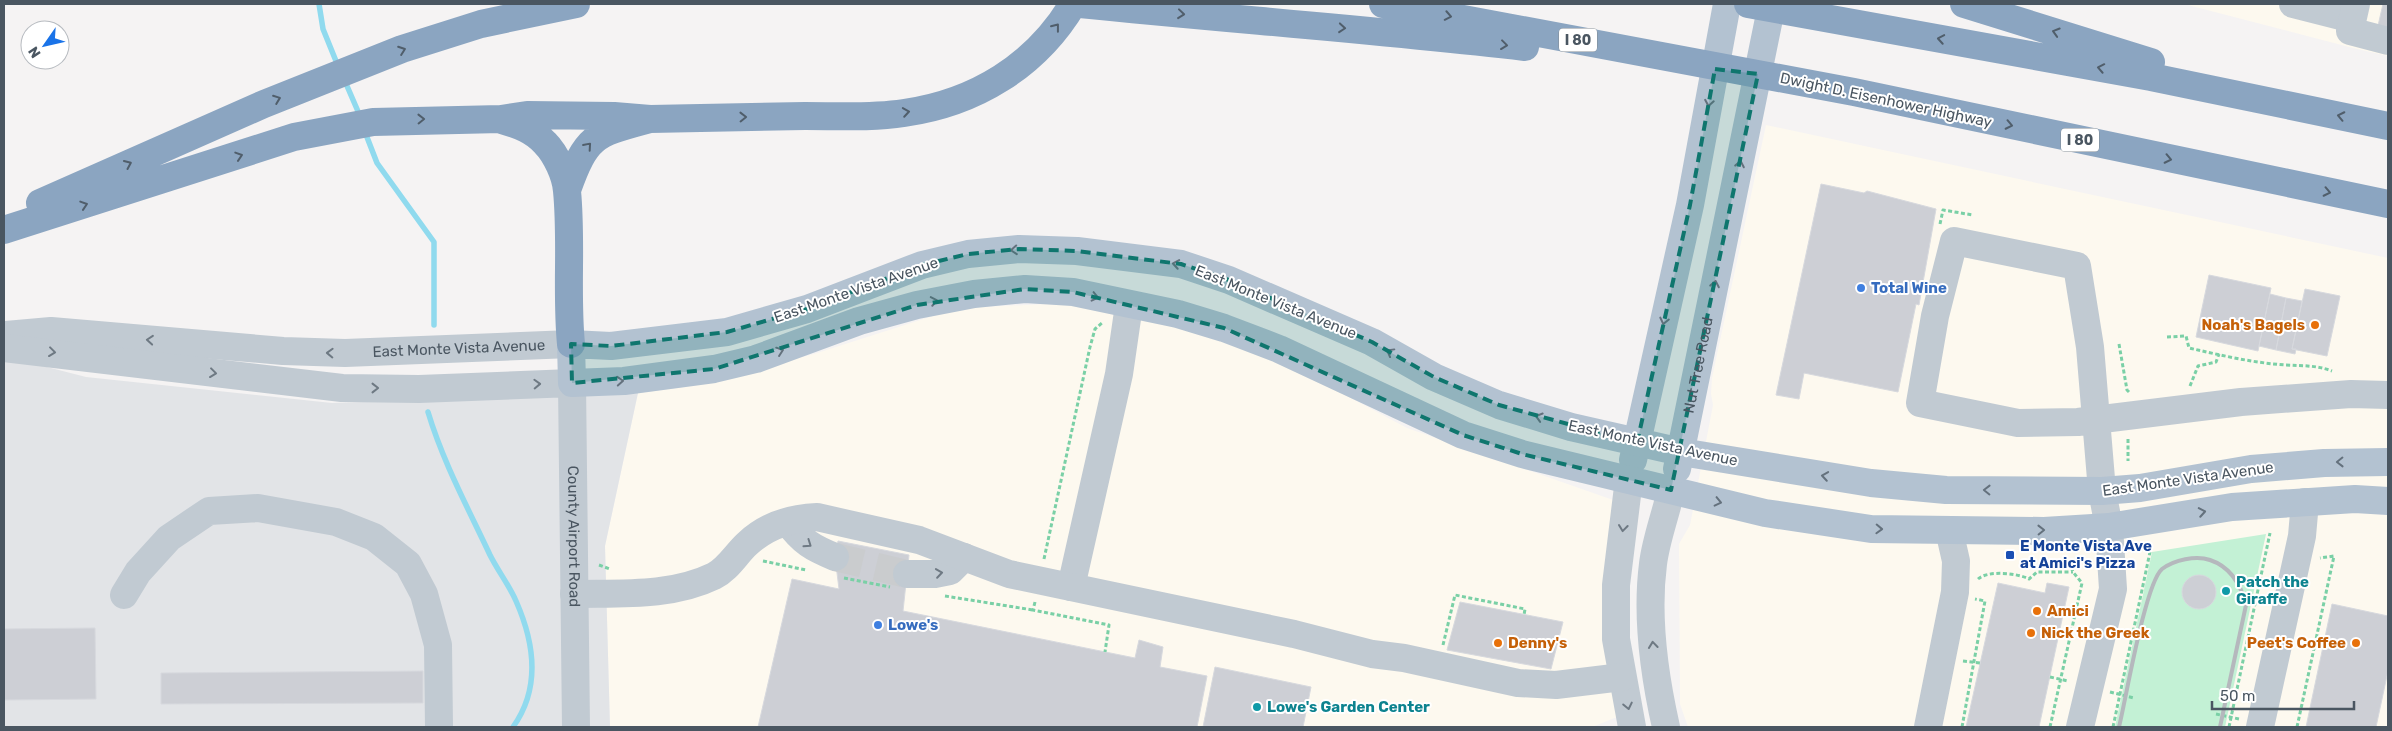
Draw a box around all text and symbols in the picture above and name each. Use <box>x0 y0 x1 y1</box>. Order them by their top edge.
one-way arrow <box>1177 8 1185 19</box>
one-way arrow <box>1444 10 1453 20</box>
north arrow <box>20 20 70 70</box>
one-way arrow <box>1339 22 1347 33</box>
one-way arrow <box>1050 24 1058 33</box>
road number: I 80 <box>1559 28 1597 52</box>
one-way arrow <box>2052 28 2060 38</box>
one-way arrow <box>1936 34 1945 44</box>
one-way arrow <box>1500 39 1508 50</box>
text: N <box>25 43 45 61</box>
one-way arrow <box>397 46 406 56</box>
one-way arrow <box>2096 63 2105 74</box>
street label: Dwight D. Eisenhower Highway <box>1778 69 1994 131</box>
one-way arrow <box>272 94 281 105</box>
one-way arrow <box>1704 99 1714 108</box>
one-way arrow <box>902 107 910 118</box>
one-way arrow <box>2336 111 2345 121</box>
one-way arrow <box>740 112 748 123</box>
one-way arrow <box>418 114 426 125</box>
one-way arrow <box>2004 119 2013 130</box>
road number: I 80 <box>2061 128 2099 152</box>
one-way arrow <box>582 143 591 152</box>
one-way arrow <box>234 152 242 162</box>
one-way arrow <box>2163 153 2172 163</box>
one-way arrow <box>123 159 132 170</box>
one-way arrow <box>1734 160 1744 169</box>
one-way arrow <box>2322 186 2331 196</box>
one-way arrow <box>79 201 87 211</box>
one-way arrow <box>1010 244 1018 255</box>
street label: East Monte Vista Avenue <box>771 253 941 327</box>
one-way arrow <box>1172 259 1180 269</box>
street label: East Monte Vista Avenue <box>1193 261 1359 343</box>
place label: Total Wine <box>1871 279 1947 297</box>
one-way arrow <box>1710 280 1720 289</box>
marker: Total Wine <box>1855 282 1867 294</box>
one-way arrow <box>1091 291 1099 302</box>
one-way arrow <box>930 297 939 307</box>
street label: Nut Tree Road <box>1680 315 1717 415</box>
place label: Noah's Bagels <box>2202 316 2305 334</box>
one-way arrow <box>1659 317 1670 326</box>
marker: Noah's Bagels <box>2309 319 2321 331</box>
one-way arrow <box>146 334 154 345</box>
street label: East Monte Vista Avenue <box>372 336 546 361</box>
one-way arrow <box>49 346 57 357</box>
one-way arrow <box>775 347 783 357</box>
one-way arrow <box>326 348 334 358</box>
one-way arrow <box>1387 348 1396 358</box>
one-way arrow <box>210 367 218 378</box>
one-way arrow <box>617 375 625 386</box>
one-way arrow <box>534 379 542 389</box>
one-way arrow <box>372 383 379 393</box>
one-way arrow <box>1535 413 1543 423</box>
street label: East Monte Vista Avenue <box>1567 416 1739 470</box>
one-way arrow <box>2335 457 2343 467</box>
street label: East Monte Vista Avenue <box>2101 458 2275 500</box>
street label: County Airport Road <box>564 466 584 607</box>
one-way arrow <box>1821 471 1829 481</box>
one-way arrow <box>1982 485 1990 495</box>
one-way arrow <box>1714 496 1723 507</box>
one-way arrow <box>2198 508 2207 518</box>
one-way arrow <box>1618 524 1629 532</box>
one-way arrow <box>1875 524 1883 534</box>
one-way arrow <box>2037 525 2045 536</box>
one-way arrow <box>803 537 812 547</box>
place label: E Monte Vista Ave at Amici's Pizza <box>2020 537 2152 572</box>
marker: E Monte Vista Ave at Amici's Pizza <box>2004 549 2016 561</box>
one-way arrow <box>935 568 943 579</box>
place label: Patch the Giraffe <box>2236 573 2309 608</box>
marker: Patch the Giraffe <box>2220 585 2232 597</box>
place label: Amici <box>2047 602 2089 620</box>
marker: Amici <box>2031 605 2043 617</box>
place label: Lowe's <box>888 616 938 634</box>
marker: Lowe's <box>872 619 884 631</box>
place label: Nick the Greek <box>2041 624 2150 642</box>
marker: Nick the Greek <box>2025 627 2037 639</box>
place label: Denny's <box>1508 634 1567 652</box>
place label: Peet's Coffee <box>2247 634 2346 652</box>
marker: Denny's <box>1492 637 1504 649</box>
marker: Peet's Coffee <box>2350 637 2362 649</box>
one-way arrow <box>1648 640 1659 648</box>
scale bar <box>2212 678 2354 710</box>
text: 50 m <box>2220 687 2255 705</box>
place label: Lowe's Garden Center <box>1267 698 1430 716</box>
marker: Lowe's Garden Center <box>1251 701 1263 713</box>
one-way arrow <box>1622 702 1632 711</box>

